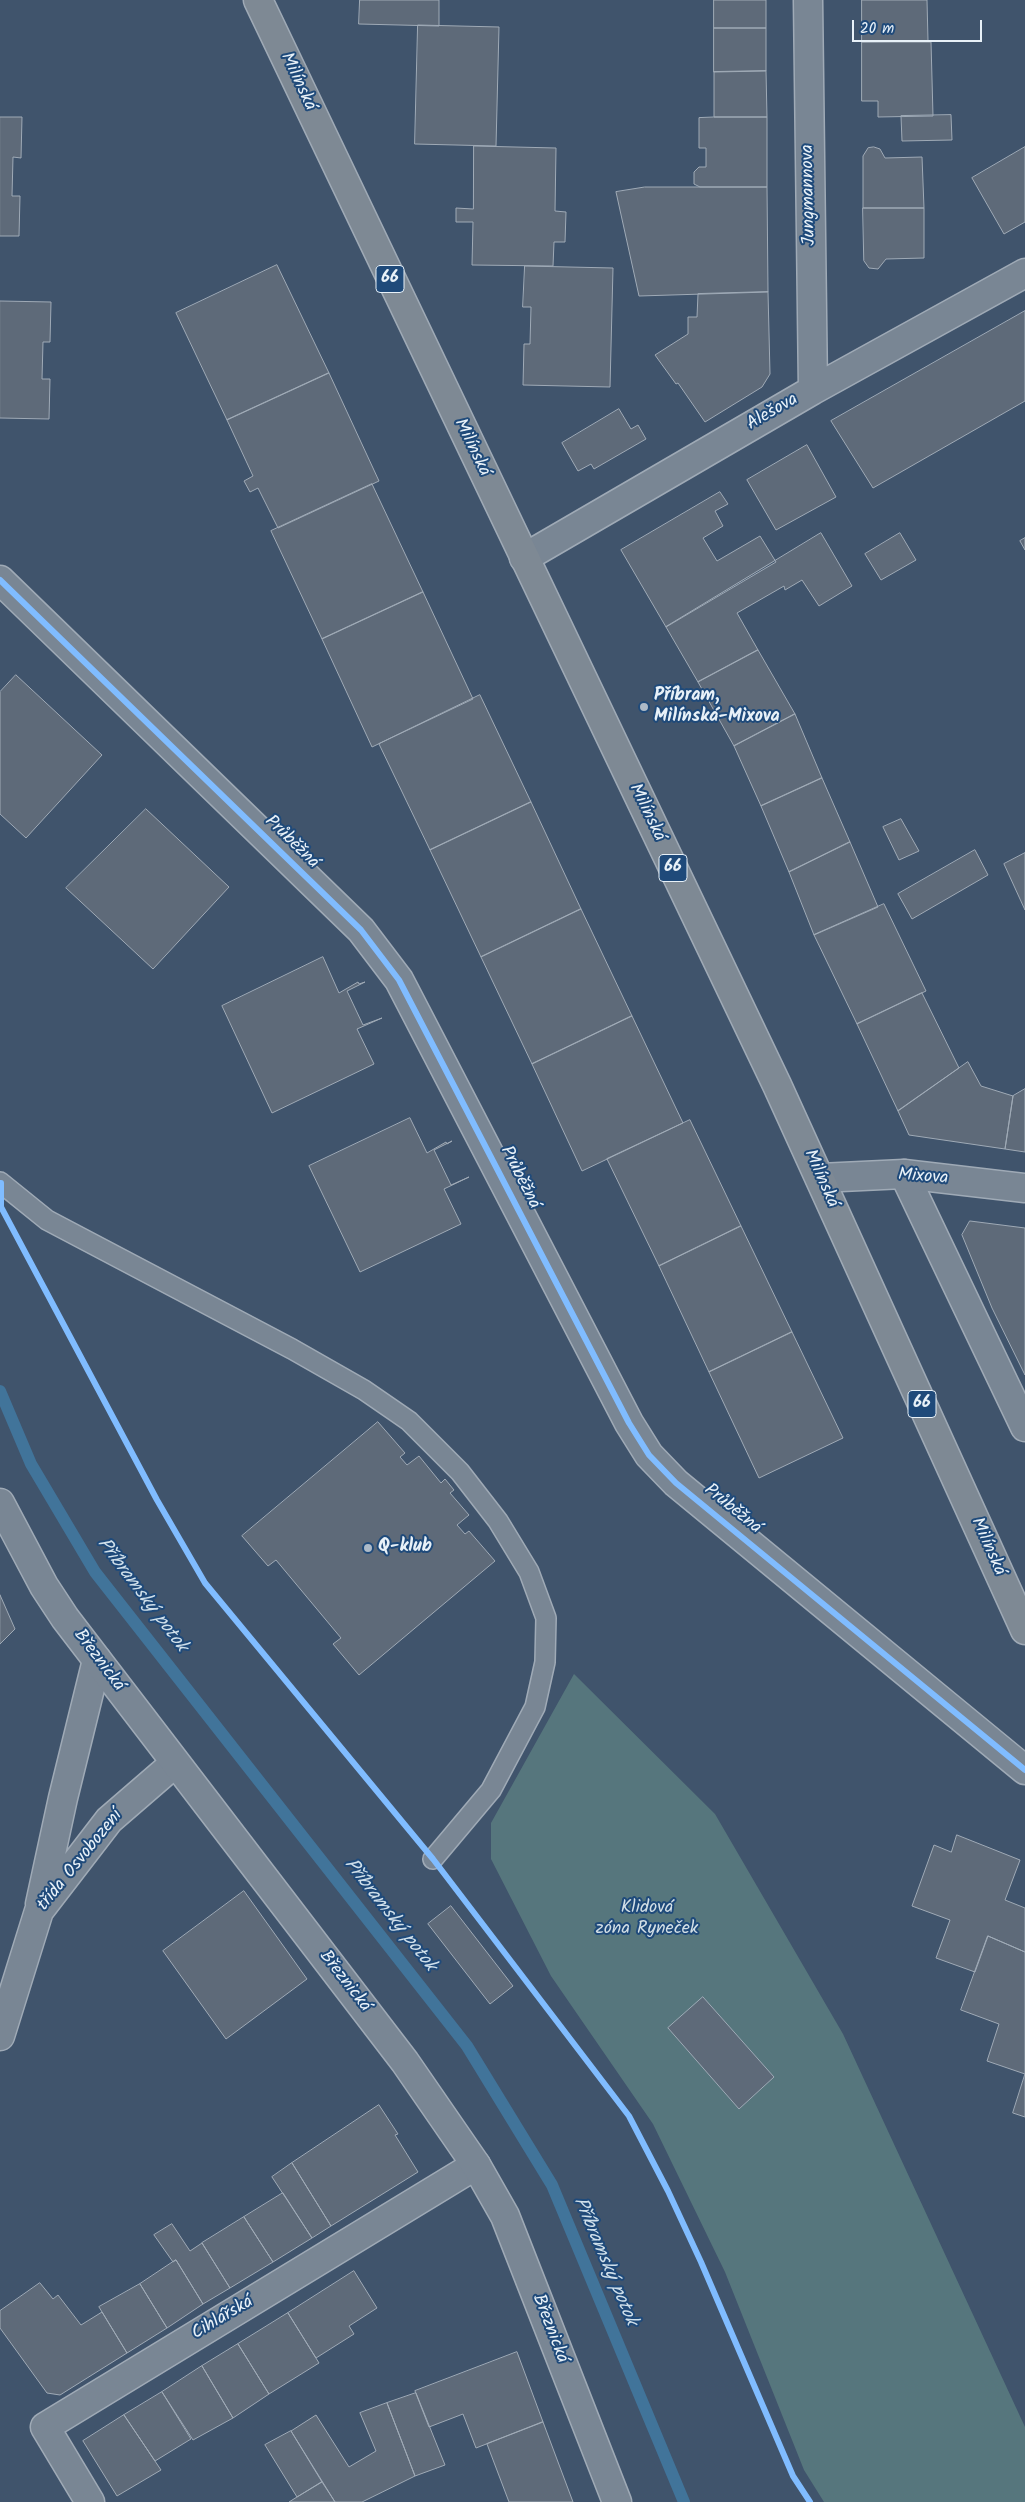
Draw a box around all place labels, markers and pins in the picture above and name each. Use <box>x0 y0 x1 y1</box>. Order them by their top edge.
place label: Příbram, Milínská-Mixova <box>654 686 780 729</box>
marker: Příbram, Milínská-Mixova <box>638 701 650 713</box>
place label: Q-klub <box>378 1537 432 1559</box>
marker: Q-klub <box>362 1542 374 1554</box>

